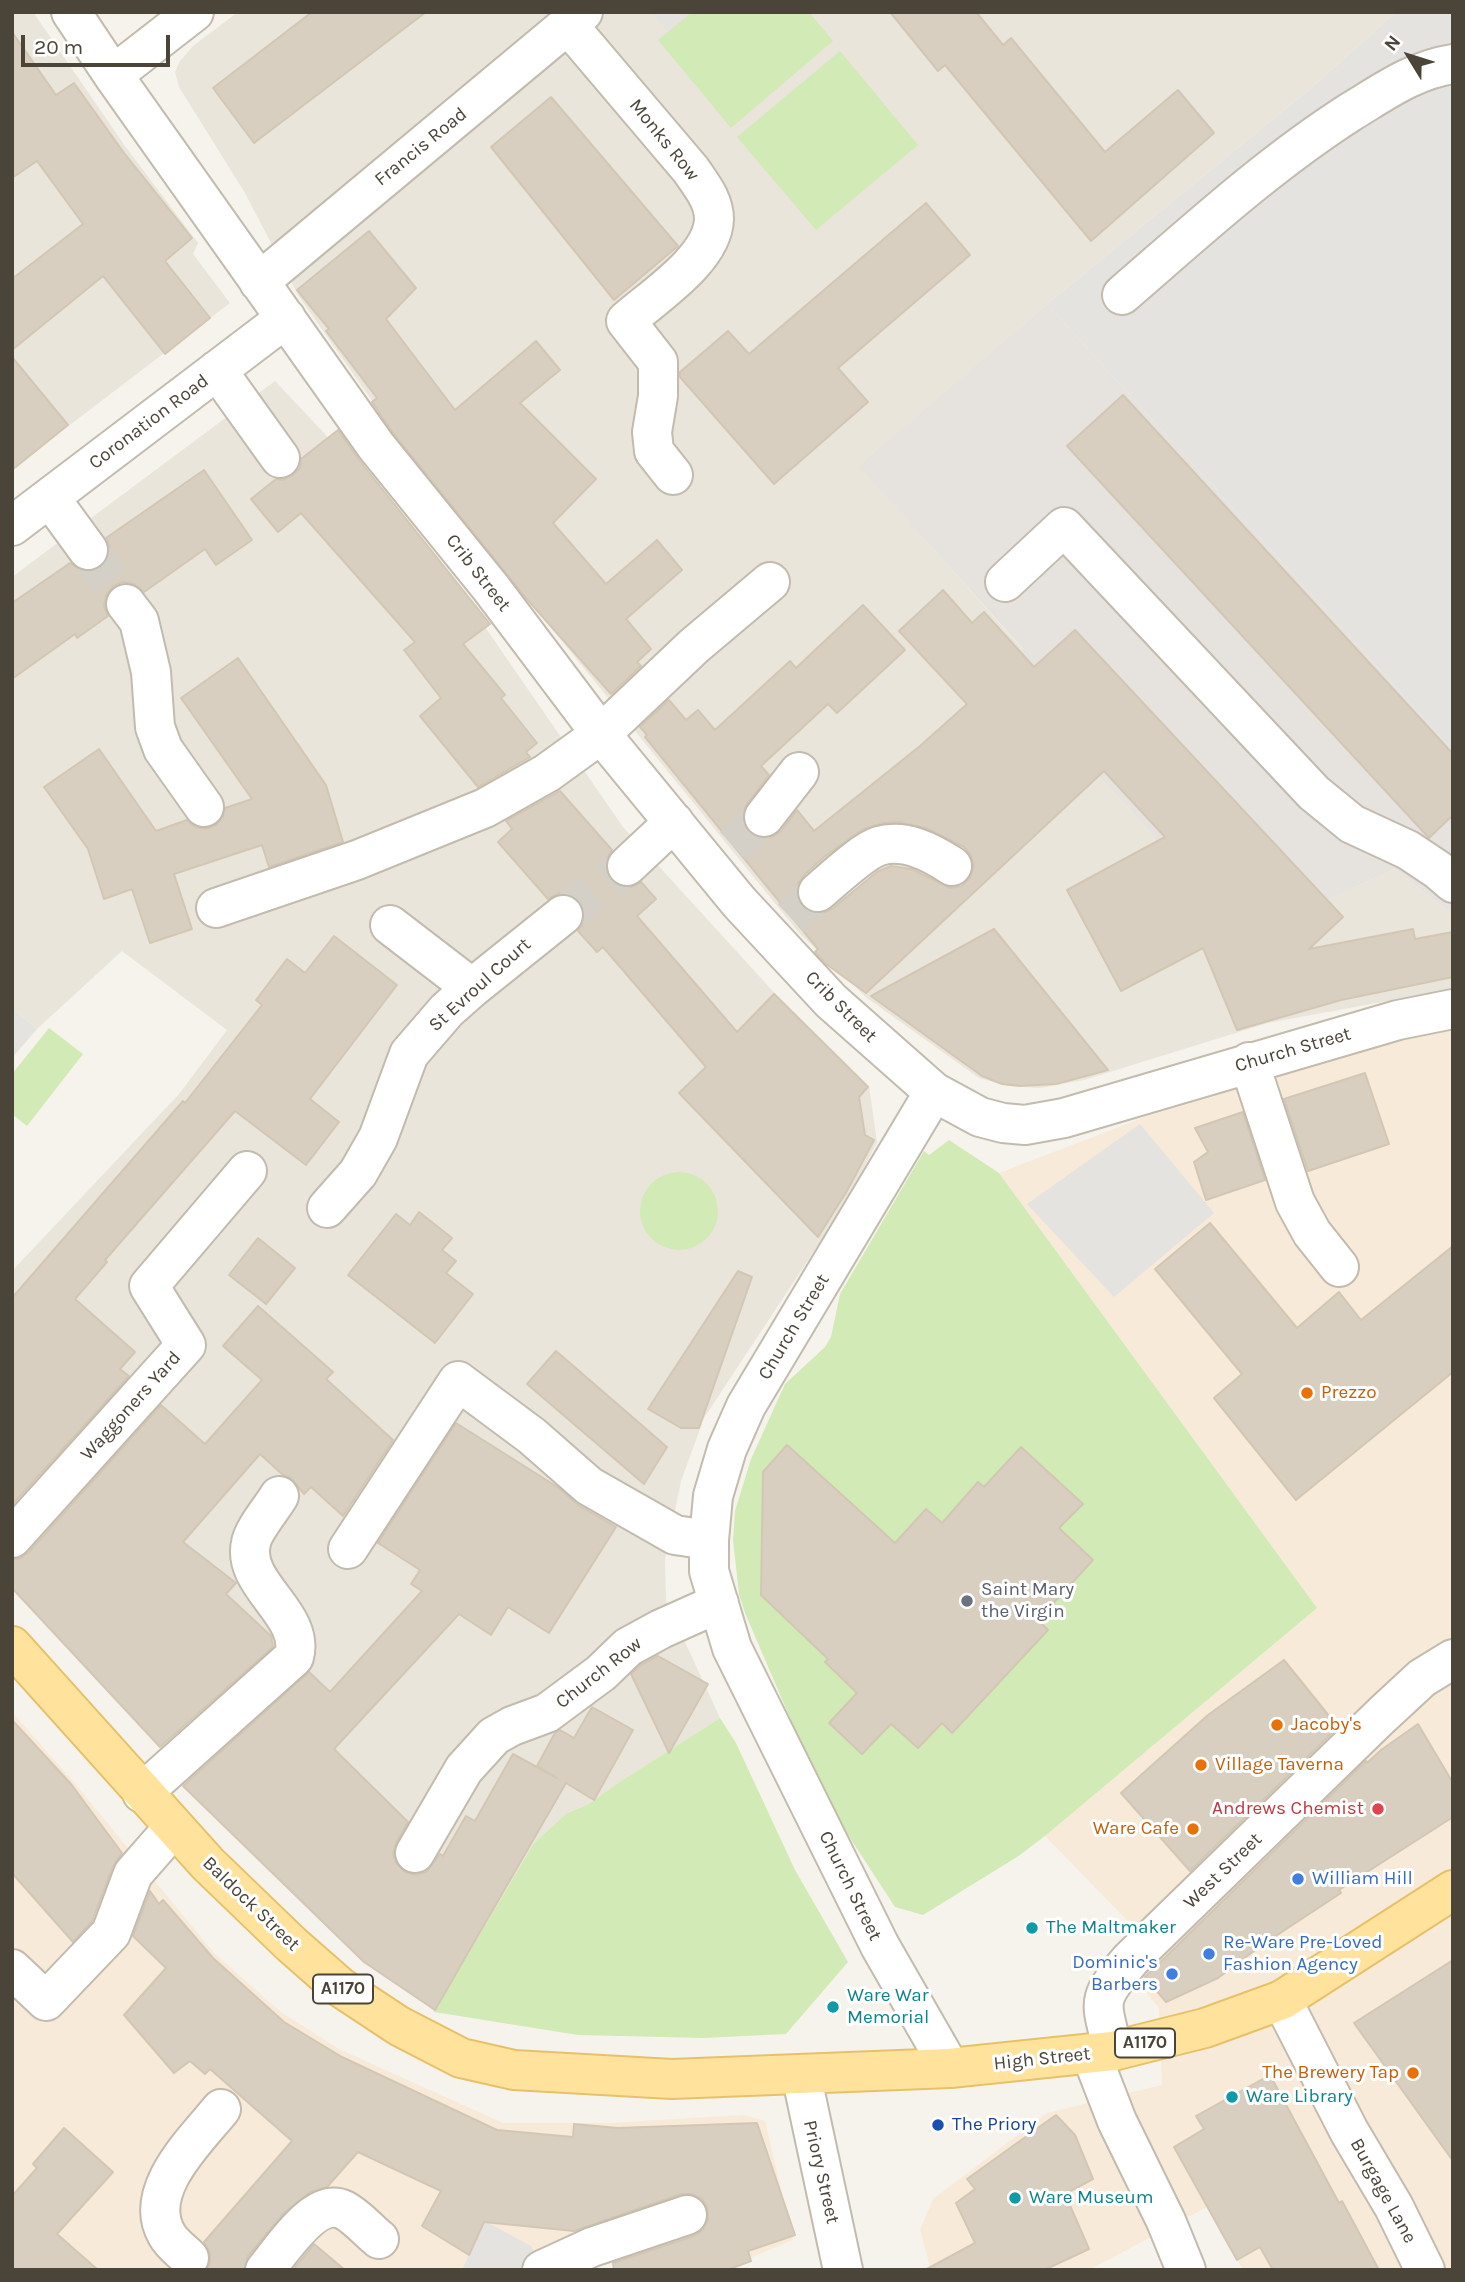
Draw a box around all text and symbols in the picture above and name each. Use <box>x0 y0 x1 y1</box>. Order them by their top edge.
scale bar <box>24 21 173 65</box>
north arrow <box>1374 21 1444 91</box>
text: N <box>1380 31 1405 55</box>
text: 20 m <box>34 35 83 59</box>
street label: Monks Row <box>624 94 704 186</box>
street label: Francis Road <box>370 103 472 191</box>
street label: Coronation Road <box>85 370 213 474</box>
street label: Crib Street <box>441 530 515 616</box>
street label: St Evroul Court <box>424 933 536 1037</box>
street label: Crib Street <box>800 966 882 1048</box>
street label: Church Street <box>1232 1023 1354 1077</box>
street label: Church Street <box>753 1270 835 1384</box>
street label: Waggoners Yard <box>76 1347 186 1465</box>
place label: Prezzo <box>1321 1382 1377 1404</box>
marker: Prezzo <box>1299 1385 1315 1401</box>
place label: Saint Mary the Virgin <box>981 1579 1074 1623</box>
marker: Saint Mary the Virgin <box>959 1593 975 1609</box>
street label: Church Row <box>551 1632 647 1714</box>
place label: Jacoby's <box>1291 1714 1362 1736</box>
marker: Jacoby's <box>1269 1717 1285 1733</box>
place label: Village Taverna <box>1215 1754 1344 1776</box>
marker: Village Taverna <box>1193 1757 1209 1773</box>
place label: Andrews Chemist <box>1212 1798 1364 1820</box>
marker: Andrews Chemist <box>1370 1801 1386 1817</box>
place label: Ware Cafe <box>1093 1818 1179 1840</box>
marker: Ware Cafe <box>1185 1821 1201 1837</box>
street label: Church Street <box>814 1827 886 1945</box>
street label: West Street <box>1179 1828 1267 1914</box>
street label: Baldock Street <box>198 1852 304 1956</box>
place label: William Hill <box>1312 1868 1413 1890</box>
marker: William Hill <box>1290 1871 1306 1887</box>
place label: The Maltmaker <box>1046 1917 1176 1939</box>
marker: The Maltmaker <box>1024 1920 1040 1936</box>
place label: Re-Ware Pre-Loved Fashion Agency <box>1223 1932 1383 1976</box>
marker: Re-Ware Pre-Loved Fashion Agency <box>1201 1946 1217 1962</box>
place label: Dominic's Barbers <box>1072 1952 1158 1996</box>
marker: Dominic's Barbers <box>1164 1966 1180 1982</box>
road number: A1170 <box>313 1975 373 2004</box>
place label: Ware War Memorial <box>847 1985 929 2029</box>
marker: Ware War Memorial <box>825 1999 841 2015</box>
road number: A1170 <box>1115 2028 1175 2057</box>
street label: High Street <box>992 2043 1092 2075</box>
place label: The Brewery Tap <box>1262 2062 1399 2084</box>
marker: The Brewery Tap <box>1405 2065 1421 2081</box>
place label: Ware Library <box>1246 2086 1353 2108</box>
marker: Ware Library <box>1224 2089 1240 2105</box>
place label: The Priory <box>952 2114 1036 2136</box>
marker: The Priory <box>930 2117 946 2133</box>
street label: Priory Street <box>798 2118 844 2226</box>
street label: Burgage Lane <box>1345 2134 1421 2248</box>
place label: Ware Museum <box>1029 2187 1154 2209</box>
marker: Ware Museum <box>1007 2190 1023 2206</box>

